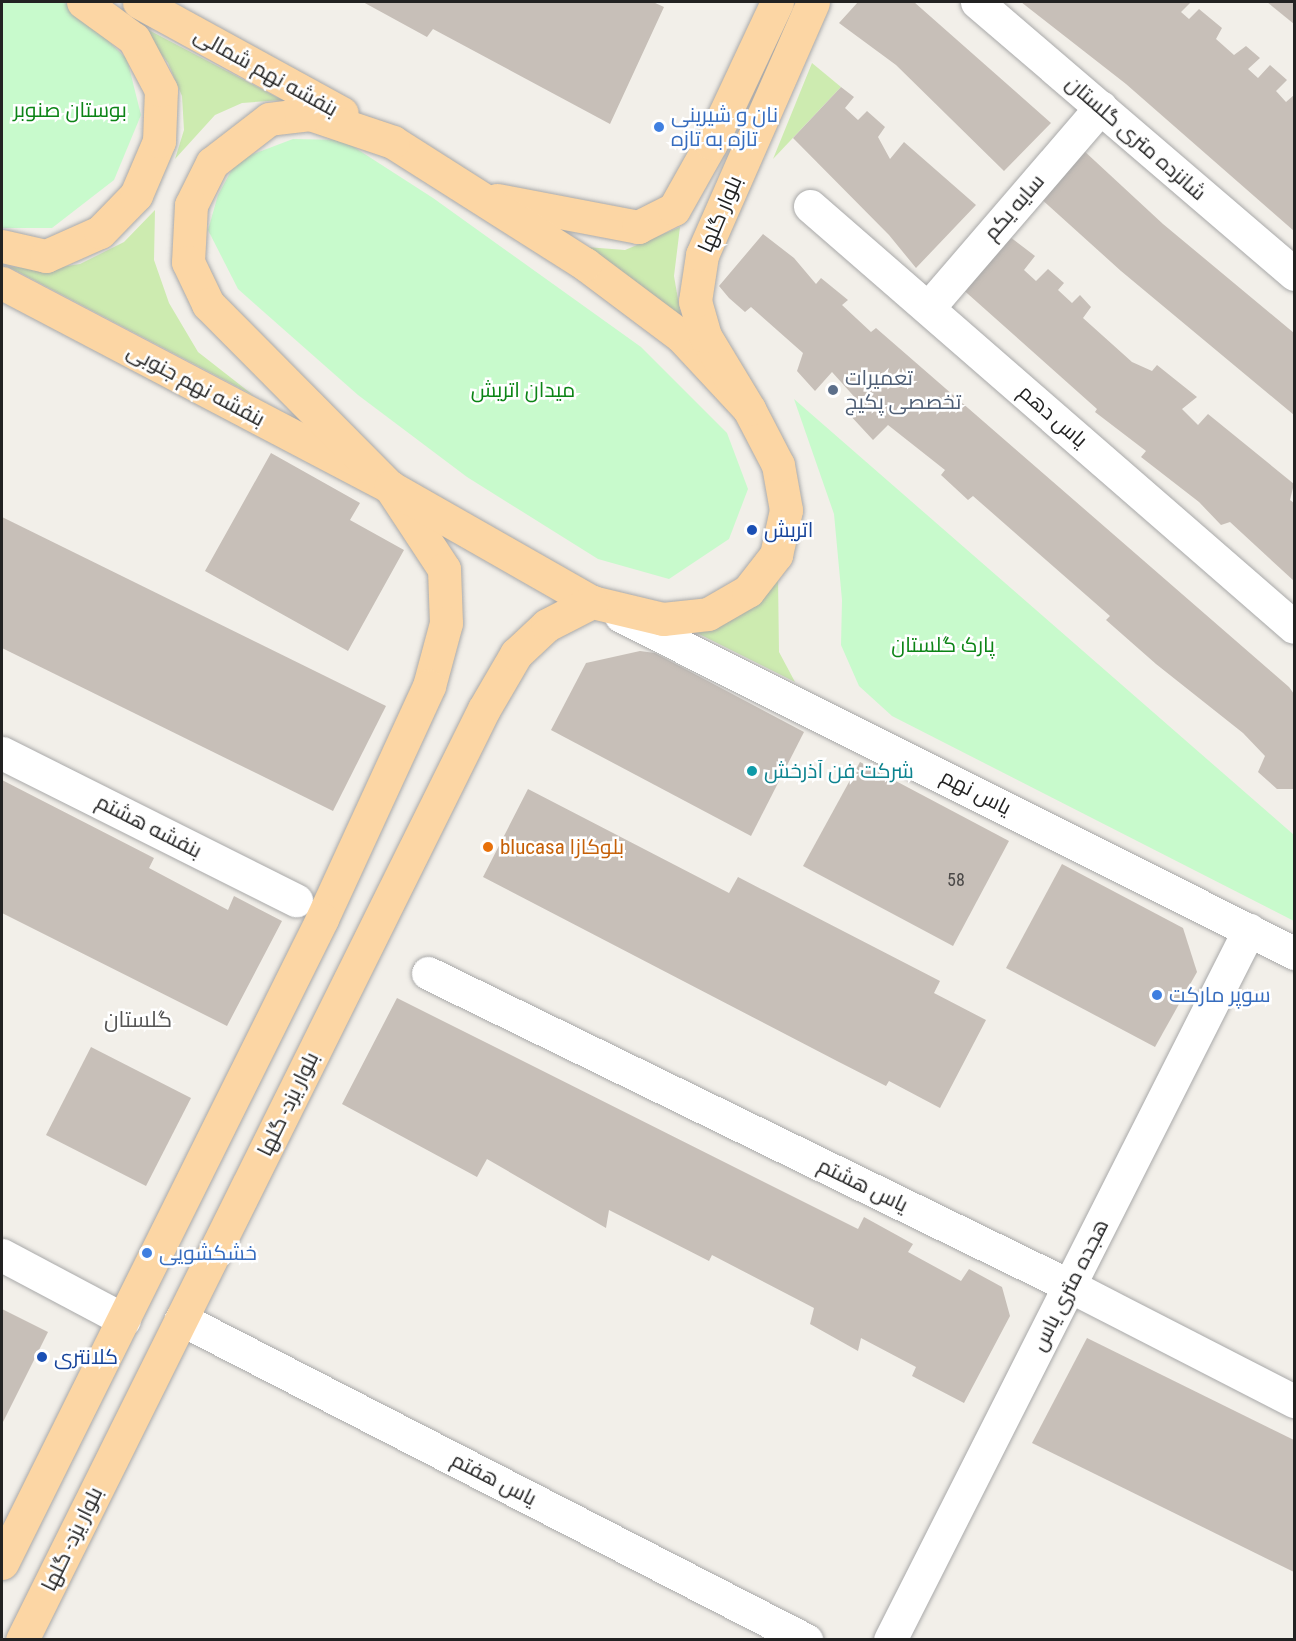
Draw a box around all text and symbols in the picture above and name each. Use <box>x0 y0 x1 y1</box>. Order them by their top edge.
street label: بنفشه نهم شمالی <box>190 22 342 122</box>
street label: شانزده متری گلستان <box>1061 70 1211 206</box>
park label: بوستان صنوبر <box>13 97 127 123</box>
place label: نان و شیرینی تازه به تازه <box>671 102 778 152</box>
marker: نان و شیرینی تازه به تازه <box>652 120 666 134</box>
street label: سایه یکم <box>978 169 1050 245</box>
street label: بلوار گلها <box>693 172 747 256</box>
street label: بنفشه نهم جنوبی <box>123 338 269 432</box>
place label: تعمیرات تخصصی پکیج <box>845 365 961 415</box>
park label: میدان اتریش <box>471 377 575 403</box>
street label: یاس دهم <box>1014 379 1092 453</box>
marker: تعمیرات تخصصی پکیج <box>826 383 840 397</box>
place label: اتریش <box>764 517 813 543</box>
marker: اتریش <box>745 523 759 537</box>
park label: پارک گلستان <box>891 632 995 658</box>
place label: شرکت فن آذرخش <box>764 758 914 784</box>
marker: شرکت فن آذرخش <box>745 764 759 778</box>
street label: یاس نهم <box>937 764 1015 820</box>
street label: بنفشه هشتم <box>92 789 206 863</box>
place label: blucasa بلوکازا <box>500 834 624 860</box>
marker: blucasa بلوکازا <box>481 840 495 854</box>
house number: 58 <box>947 869 965 891</box>
place label: سوپر مارکت <box>1169 982 1271 1008</box>
marker: سوپر مارکت <box>1150 988 1164 1002</box>
district label: گلستان <box>104 1007 172 1033</box>
street label: بلوار یزد- گلها <box>252 1048 324 1160</box>
street label: یاس هشتم <box>814 1152 912 1218</box>
street label: هجده متری یاس <box>1026 1215 1114 1355</box>
place label: خشکشویی <box>159 1240 257 1266</box>
marker: خشکشویی <box>140 1246 154 1260</box>
place label: کلانتری <box>54 1344 118 1370</box>
marker: کلانتری <box>35 1350 49 1364</box>
street label: یاس هفتم <box>447 1447 541 1511</box>
street label: بلوار یزد- گلها <box>36 1483 108 1595</box>

